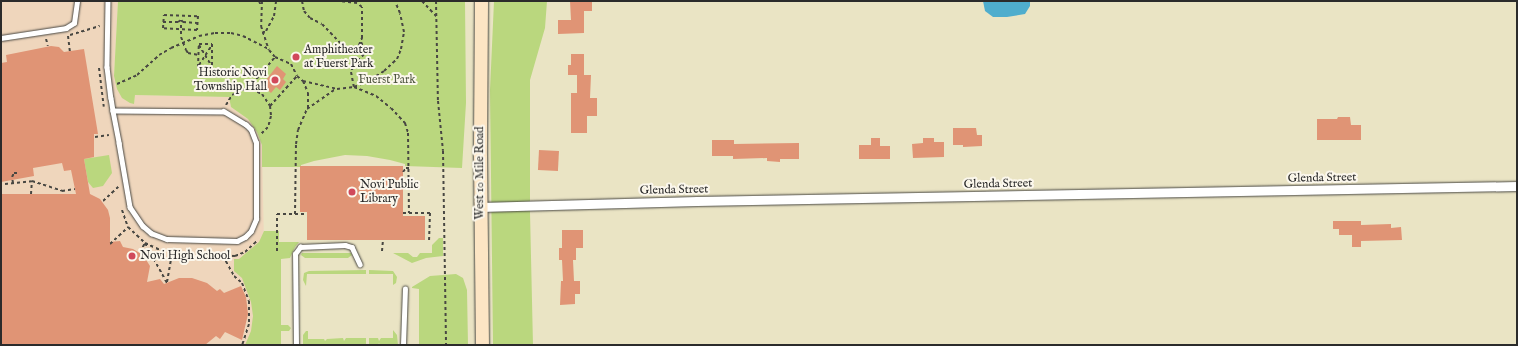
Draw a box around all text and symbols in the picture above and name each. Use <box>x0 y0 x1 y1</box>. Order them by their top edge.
place label: Amphitheater at Fuerst Park <box>304 43 373 71</box>
marker: Amphitheater at Fuerst Park <box>291 52 301 62</box>
place label: Historic Novi Township Hall <box>194 66 267 94</box>
park label: Fuerst Park <box>358 73 416 87</box>
marker: Historic Novi Township Hall <box>270 75 280 85</box>
street label: West 10 Mile Road <box>473 126 487 220</box>
street label: Glenda Street <box>1288 170 1356 186</box>
street label: Glenda Street <box>964 176 1032 192</box>
place label: Novi Public Library <box>360 178 419 206</box>
street label: Glenda Street <box>640 182 708 198</box>
marker: Novi Public Library <box>347 187 357 197</box>
place label: Novi High School <box>140 249 230 263</box>
marker: Novi High School <box>127 251 137 261</box>

